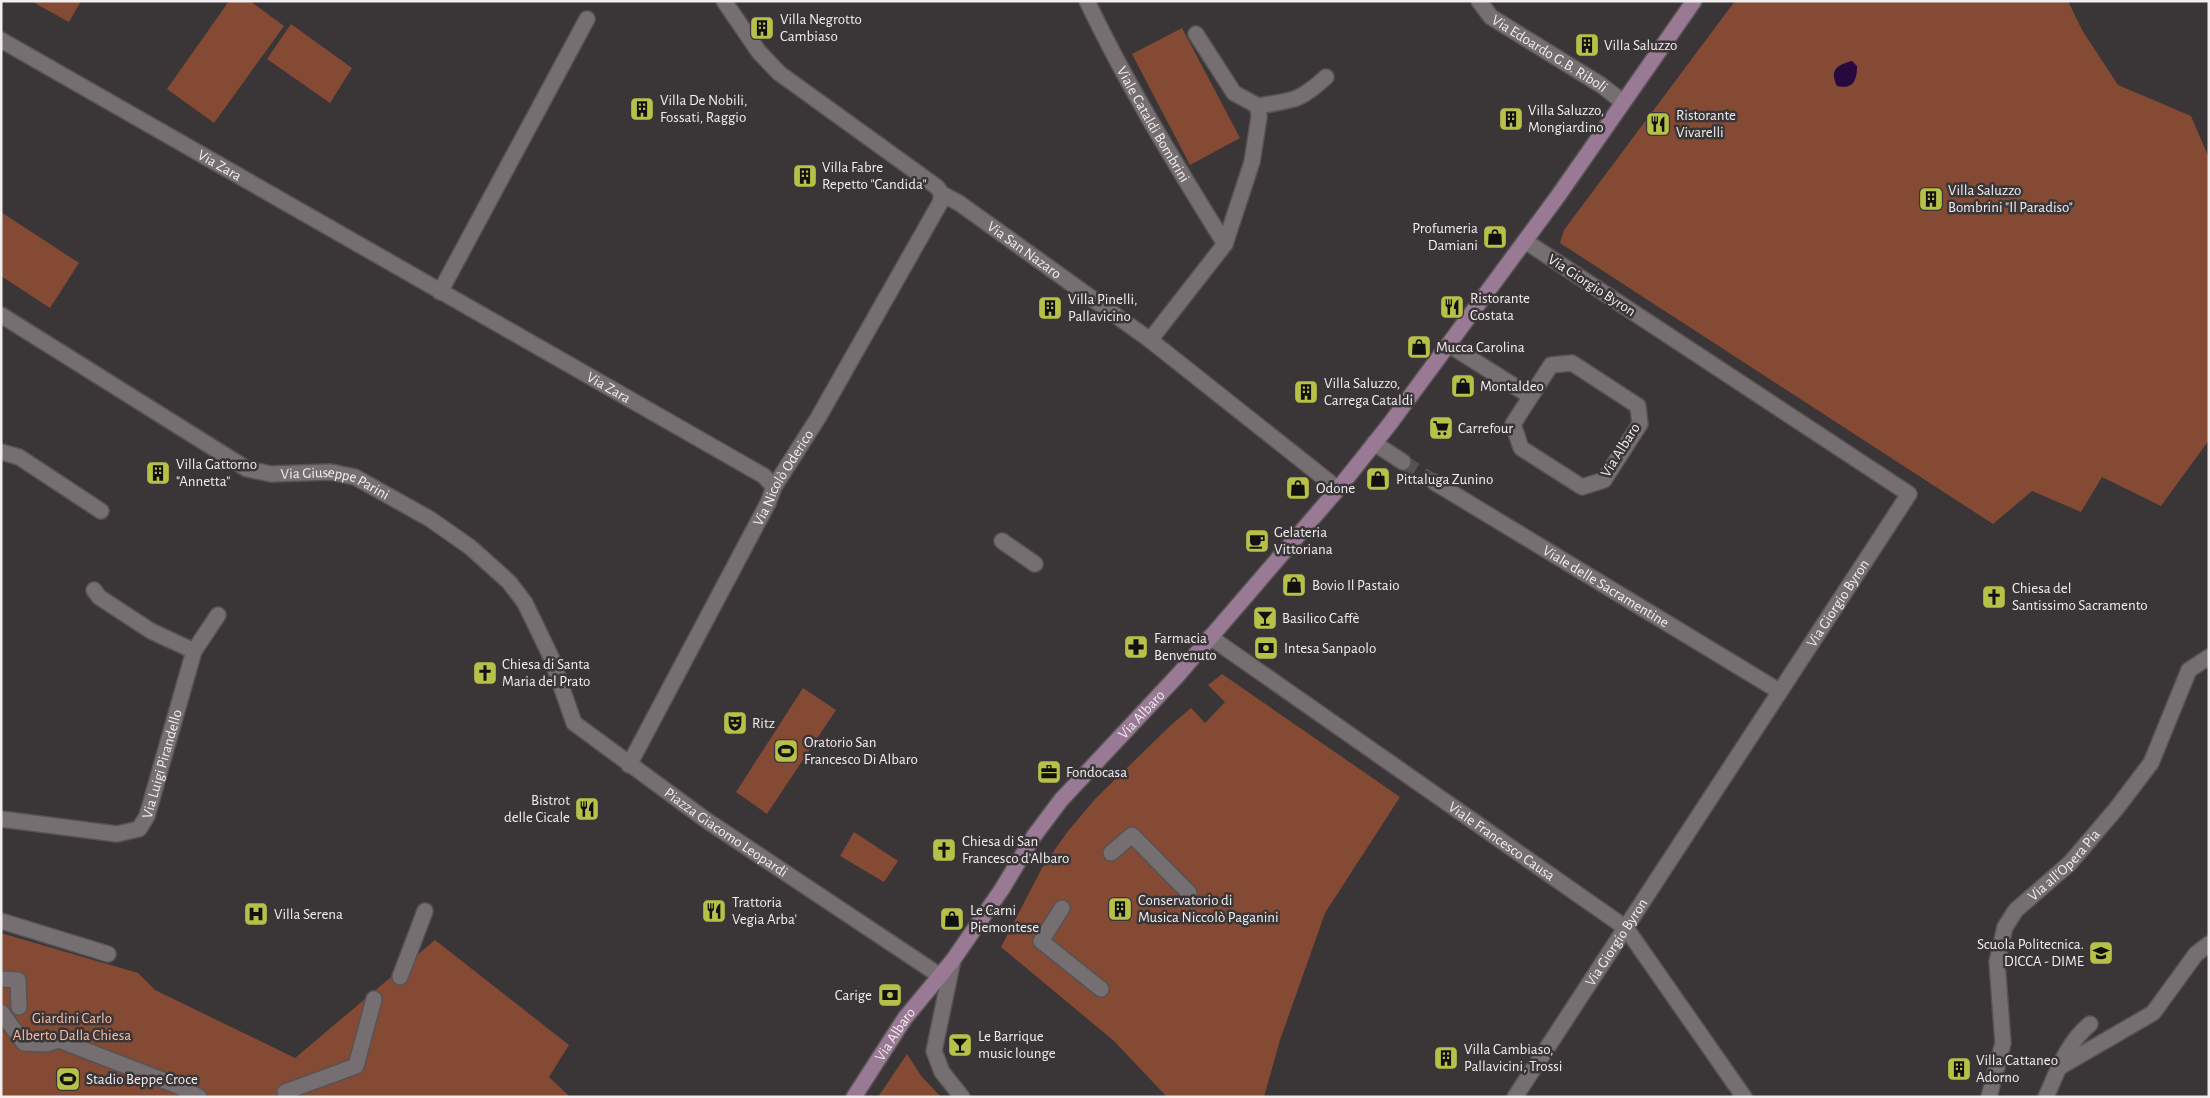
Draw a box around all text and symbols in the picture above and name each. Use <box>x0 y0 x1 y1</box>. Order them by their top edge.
place label: Villa Negrotto Cambiaso <box>780 12 862 44</box>
street label: Via Edoardo G.B. Riboli <box>1489 12 1610 95</box>
building icon: Villa Negrotto Cambiaso <box>749 15 775 41</box>
building icon: Villa Saluzzo <box>1574 32 1600 58</box>
place label: Villa Saluzzo <box>1604 38 1678 53</box>
street label: Viale Cataldi Bombrini <box>1114 64 1192 185</box>
place label: Villa De Nobili, Fossati, Raggio <box>660 93 747 125</box>
building icon: Villa De Nobili, Fossati, Raggio <box>629 96 655 122</box>
place label: Villa Saluzzo, Mongiardino <box>1528 103 1604 135</box>
building icon: Villa Saluzzo, Mongiardino <box>1498 106 1524 132</box>
place label: Ristorante Vivarelli <box>1676 108 1736 140</box>
restaurant icon: Ristorante Vivarelli <box>1645 111 1671 137</box>
street label: Via Zara <box>195 147 244 184</box>
place label: Villa Fabre Repetto "Candida" <box>822 160 927 192</box>
building icon: Villa Fabre Repetto "Candida" <box>792 163 818 189</box>
place label: Villa Saluzzo Bombrini "Il Paradiso" <box>1948 183 2073 215</box>
building icon: Villa Saluzzo Bombrini "Il Paradiso" <box>1918 186 1944 212</box>
street label: Via San Nazaro <box>984 219 1064 282</box>
place label: Profumeria Damiani <box>1412 221 1478 253</box>
shop icon: Profumeria Damiani <box>1482 224 1508 250</box>
street label: Via Giorgio Byron <box>1545 252 1638 319</box>
place label: Ristorante Costata <box>1470 291 1530 323</box>
place label: Villa Pinelli, Pallavicino <box>1068 292 1137 324</box>
restaurant icon: Ristorante Costata <box>1439 294 1465 320</box>
building icon: Villa Pinelli, Pallavicino <box>1037 295 1063 321</box>
shop icon: Mucca Carolina <box>1406 334 1432 360</box>
place label: Mucca Carolina <box>1436 340 1525 355</box>
street label: Via Zara <box>584 369 633 406</box>
shop icon: Montaldeo <box>1450 373 1476 399</box>
place label: Villa Saluzzo, Carrega Cataldi <box>1324 376 1413 408</box>
building icon: Villa Saluzzo, Carrega Cataldi <box>1293 379 1319 405</box>
place label: Montaldeo <box>1480 379 1544 394</box>
supermarket icon: Carrefour <box>1428 415 1454 441</box>
place label: Carrefour <box>1458 421 1513 436</box>
street label: Via Albaro <box>1598 421 1643 480</box>
street label: Via Nicolò Oderico <box>750 427 816 528</box>
place label: Villa Gattorno "Annetta" <box>176 457 257 489</box>
building icon: Villa Gattorno "Annetta" <box>145 460 171 486</box>
street label: Via Giuseppe Parini <box>280 465 392 503</box>
shop icon: Pittaluga Zunino <box>1365 466 1391 492</box>
place label: Pittaluga Zunino <box>1396 472 1493 487</box>
shop icon: Odone <box>1285 475 1311 501</box>
place label: Odone <box>1316 481 1355 496</box>
place label: Gelateria Vittoriana <box>1274 525 1333 557</box>
cafe icon: Gelateria Vittoriana <box>1244 528 1270 554</box>
street label: Viale delle Sacramentine <box>1540 543 1671 630</box>
street label: Via Giorgio Byron <box>1804 557 1872 650</box>
shop icon: Bovio Il Pastaio <box>1281 572 1307 598</box>
place label: Bovio Il Pastaio <box>1312 578 1400 593</box>
place label: Chiesa del Santissimo Sacramento <box>2012 581 2148 613</box>
church icon: Chiesa del Santissimo Sacramento <box>1981 584 2007 610</box>
bar icon: Basilico Caffè <box>1252 605 1278 631</box>
place label: Basilico Caffè <box>1282 611 1360 626</box>
place label: Farmacia Benvenuto <box>1154 631 1217 663</box>
pharmacy icon: Farmacia Benvenuto <box>1123 634 1149 660</box>
bank icon: Intesa Sanpaolo <box>1253 635 1279 661</box>
place label: Intesa Sanpaolo <box>1284 641 1376 656</box>
place label: Chiesa di Santa Maria del Prato <box>502 657 590 689</box>
church icon: Chiesa di Santa Maria del Prato <box>472 660 498 686</box>
street label: Via Albaro <box>1115 687 1168 742</box>
street label: Via Luigi Pirandello <box>140 708 185 820</box>
theatre icon: Ritz <box>722 710 748 736</box>
place label: Ritz <box>752 716 775 731</box>
place label: Oratorio San Francesco Di Albaro <box>804 735 918 767</box>
sports icon: Oratorio San Francesco Di Albaro <box>773 738 799 764</box>
office icon: Fondocasa <box>1036 759 1062 785</box>
place label: Fondocasa <box>1066 765 1127 780</box>
street label: Piazza Giacomo Leopardi <box>662 785 790 880</box>
place label: Bistrot delle Cicale <box>504 793 570 825</box>
restaurant icon: Bistrot delle Cicale <box>574 796 600 822</box>
street label: Viale Francesco Causa <box>1445 799 1557 884</box>
street label: Via all'Opera Pia <box>2025 827 2103 904</box>
place label: Chiesa di San Francesco d'Albaro <box>962 834 1069 866</box>
church icon: Chiesa di San Francesco d'Albaro <box>931 837 957 863</box>
place label: Conservatorio di Musica Niccolò Paganini <box>1138 893 1279 925</box>
place label: Trattoria Vegia Arba' <box>732 895 797 927</box>
building icon: Conservatorio di Musica Niccolò Paganini <box>1107 896 1133 922</box>
street label: Via Giorgio Byron <box>1583 896 1651 989</box>
restaurant icon: Trattoria Vegia Arba' <box>701 898 727 924</box>
hospital icon: Villa Serena <box>243 901 269 927</box>
place label: Le Carni Piemontese <box>970 903 1039 935</box>
shop icon: Le Carni Piemontese <box>939 906 965 932</box>
place label: Villa Serena <box>274 907 343 922</box>
place label: Scuola Politecnica. DICCA - DIME <box>1977 937 2084 969</box>
school or university icon: Scuola Politecnica. DICCA - DIME <box>2088 940 2114 966</box>
bank icon: Carige <box>877 982 903 1008</box>
place label: Carige <box>835 988 872 1003</box>
street label: Via Albaro <box>872 1005 918 1064</box>
park label: Giardini Carlo Alberto Dalla Chiesa <box>13 1011 131 1043</box>
place label: Le Barrique music lounge <box>978 1029 1056 1061</box>
bar icon: Le Barrique music lounge <box>947 1032 973 1058</box>
place label: Villa Cambiaso, Pallavicini, Trossi <box>1464 1042 1562 1074</box>
building icon: Villa Cambiaso, Pallavicini, Trossi <box>1433 1045 1459 1071</box>
place label: Villa Cattaneo Adorno <box>1976 1053 2058 1085</box>
building icon: Villa Cattaneo Adorno <box>1946 1056 1972 1082</box>
sports icon: Stadio Beppe Croce <box>55 1066 81 1092</box>
place label: Stadio Beppe Croce <box>86 1072 198 1087</box>

